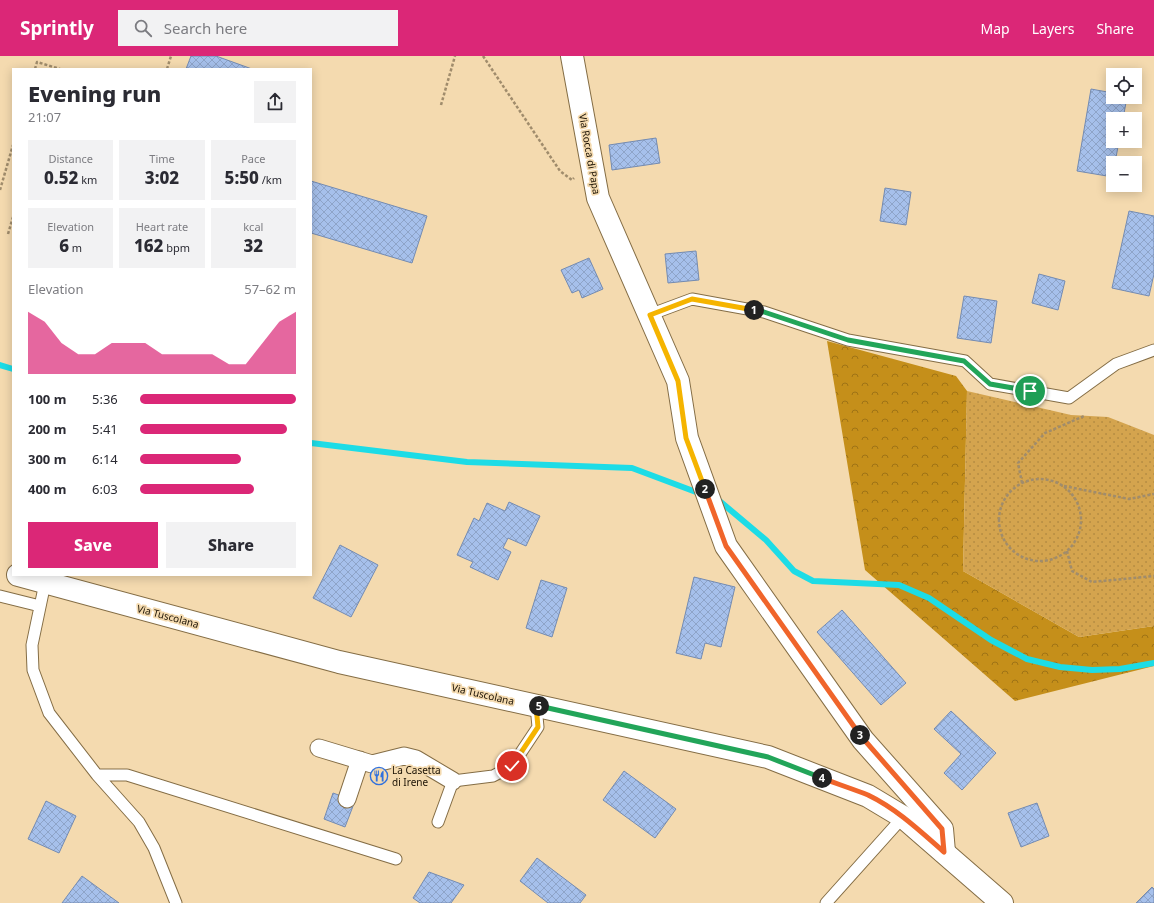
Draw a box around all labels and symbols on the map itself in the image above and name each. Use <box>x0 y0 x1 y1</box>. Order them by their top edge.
street label: Via Rocca di Papa <box>576 113 604 195</box>
pin: 1 <box>744 300 764 320</box>
pin <box>1013 374 1047 408</box>
pin: 2 <box>695 479 715 499</box>
street label: Via Tuscolana <box>135 601 201 631</box>
street label: Via Tuscolana <box>450 680 516 708</box>
pin: 5 <box>529 696 549 716</box>
pin: 3 <box>850 725 870 745</box>
pin <box>495 749 529 783</box>
place label: La Casetta di Irene <box>392 763 441 789</box>
restaurant icon: La Casetta di Irene <box>369 766 389 786</box>
pin: 4 <box>812 768 832 788</box>

